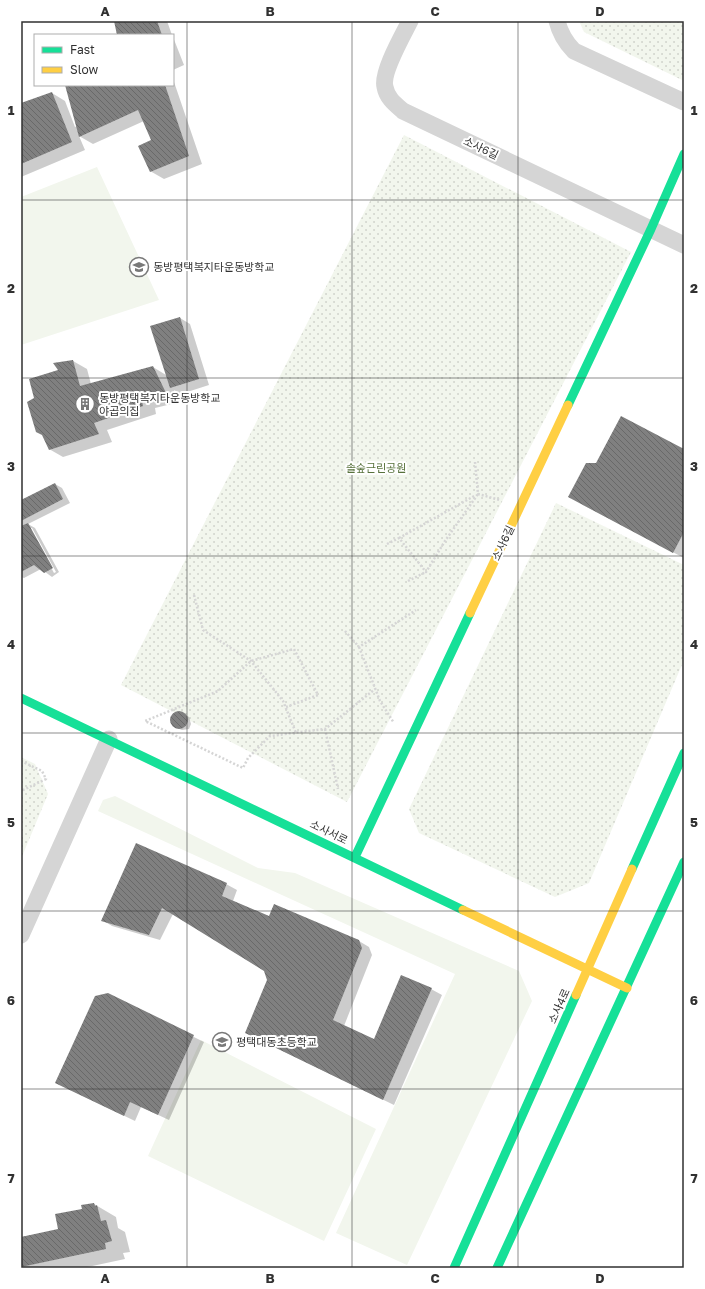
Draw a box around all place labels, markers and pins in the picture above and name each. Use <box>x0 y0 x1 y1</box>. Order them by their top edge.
school or university icon: 동방평택복지타운동방학교 <box>128 256 150 278</box>
place label: 동방평택복지타운동방학교 <box>153 260 274 273</box>
place label: 동방평택복지타운동방학교 야곱의집 <box>99 391 220 417</box>
building icon: 동방평택복지타운동방학교 야곱의집 <box>74 393 96 415</box>
school or university icon: 평택대동초등학교 <box>211 1031 233 1053</box>
place label: 평택대동초등학교 <box>236 1035 317 1048</box>

